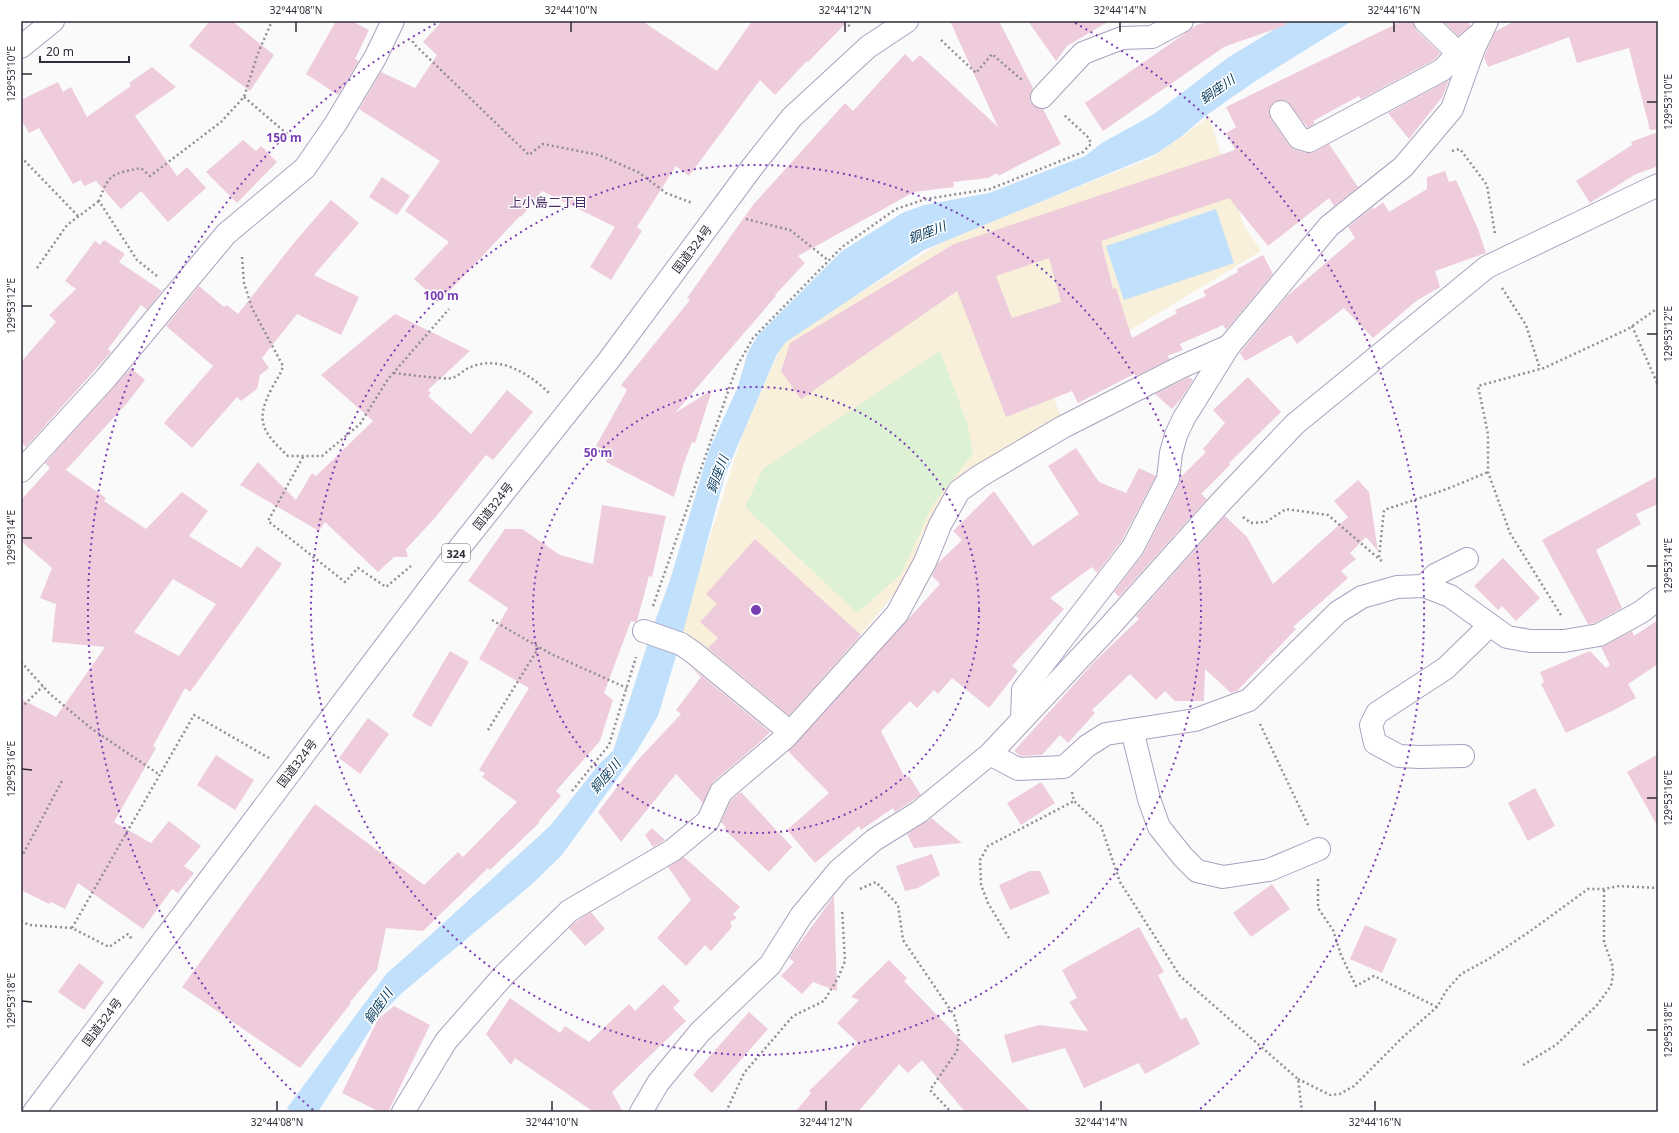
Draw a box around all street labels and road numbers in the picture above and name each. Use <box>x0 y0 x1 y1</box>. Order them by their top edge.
street label: 国道324号 <box>668 221 716 277</box>
street label: 国道324号 <box>469 478 517 534</box>
road number: 324 <box>442 544 470 562</box>
street label: 国道324号 <box>273 735 321 791</box>
street label: 国道324号 <box>78 994 126 1050</box>

